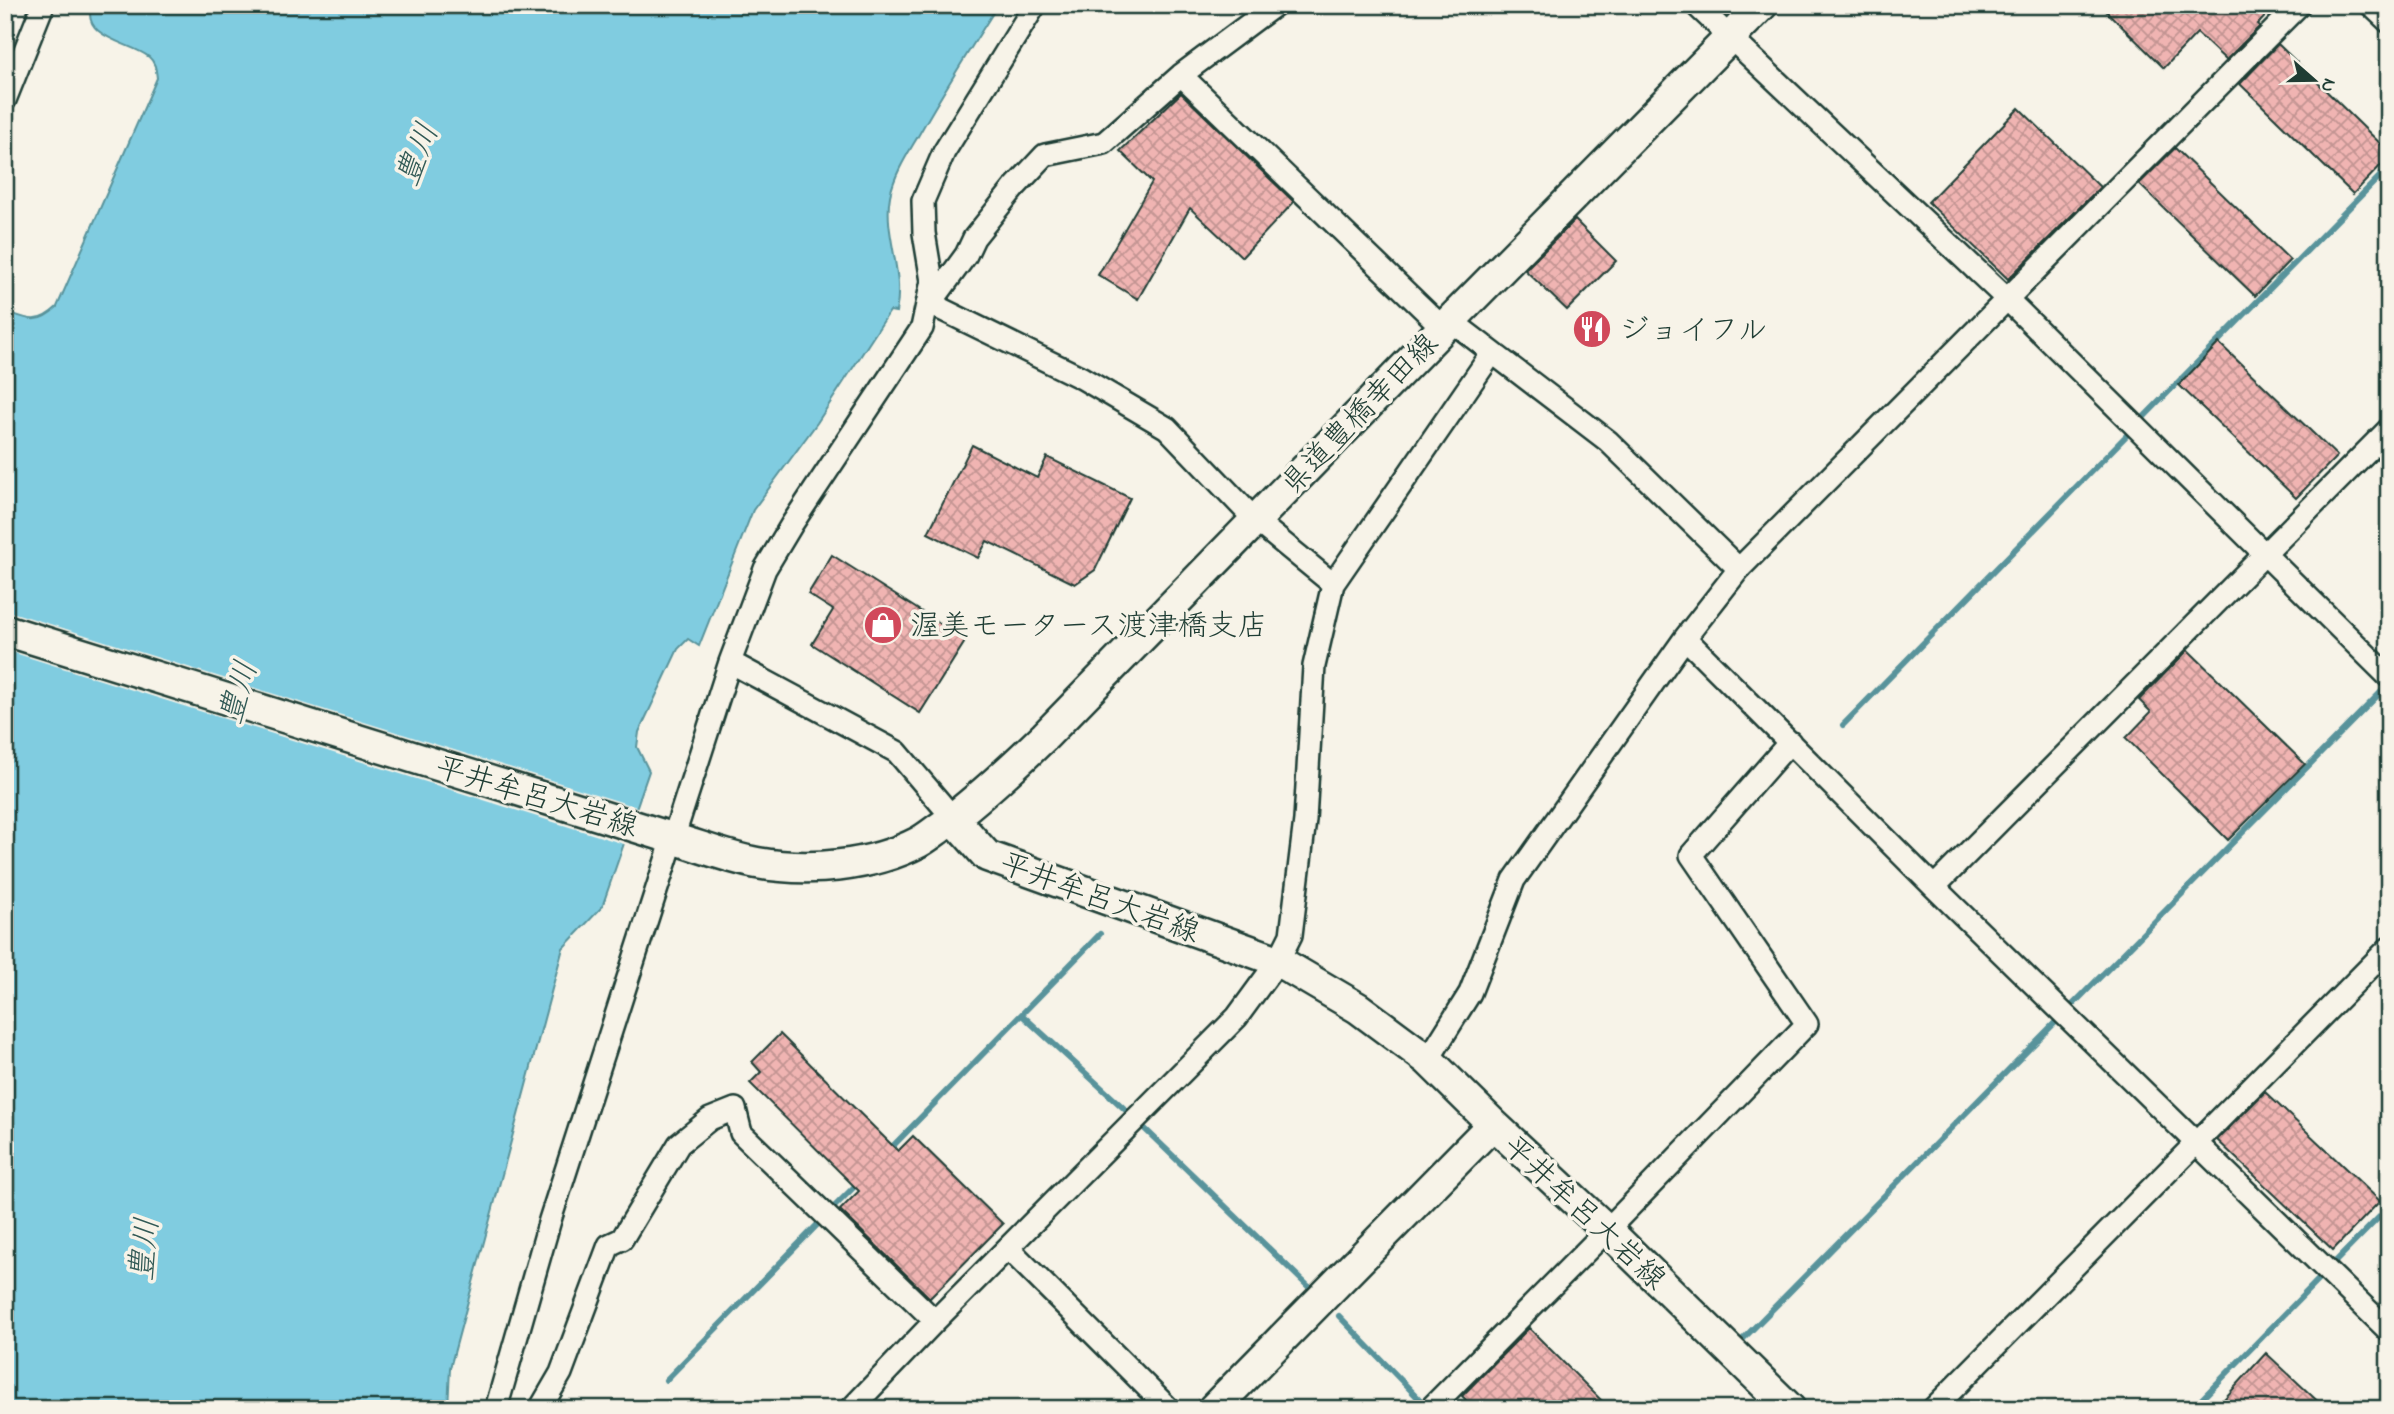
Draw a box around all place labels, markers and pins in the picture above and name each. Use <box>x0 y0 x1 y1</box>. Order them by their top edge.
restaurant icon: ジョイフル <box>1571 308 1613 350</box>
place label: ジョイフル <box>1619 310 1768 354</box>
shop icon: 渥美モータース渡津橋支店 <box>862 604 904 646</box>
place label: 渥美モータース渡津橋支店 <box>910 606 1268 650</box>

